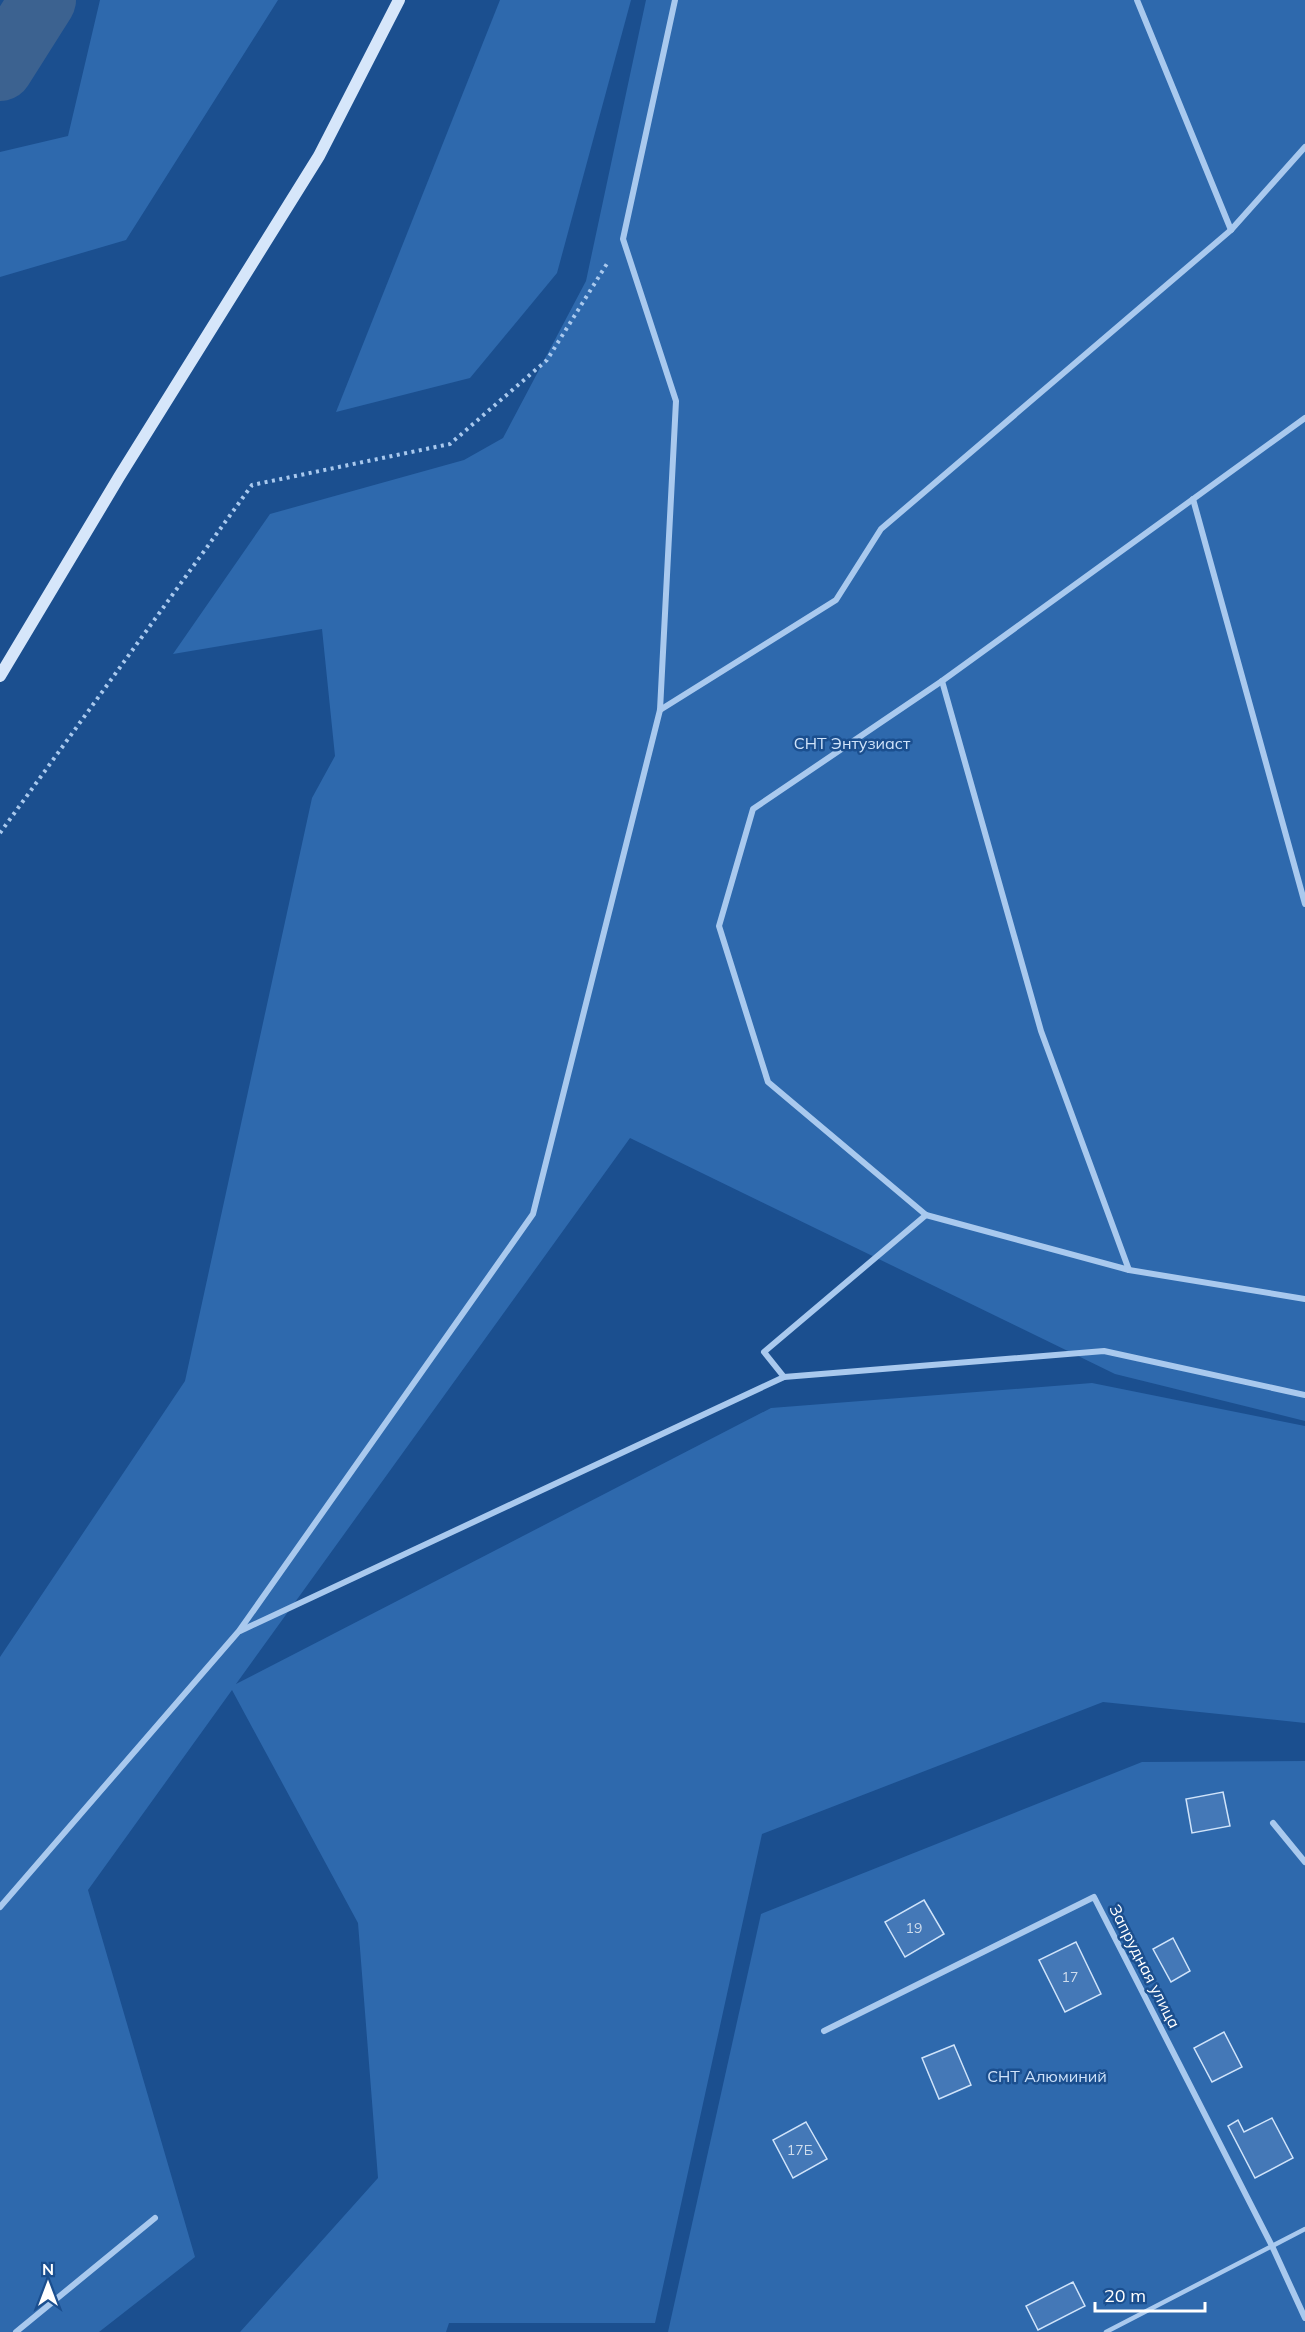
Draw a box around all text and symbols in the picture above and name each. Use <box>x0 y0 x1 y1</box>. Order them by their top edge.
park label: СНТ Энтузиаст <box>794 733 911 753</box>
street label: Запрудная улица <box>1105 1901 1185 2031</box>
house number: 19 <box>906 1919 922 1937</box>
house number: 17 <box>1062 1968 1078 1986</box>
park label: СНТ Алюминий <box>987 2066 1107 2086</box>
house number: 17Б <box>787 2141 813 2159</box>
north arrow <box>18 2254 78 2314</box>
text: N <box>42 2259 54 2279</box>
scale bar <box>1095 2275 1204 2313</box>
text: 20 m <box>1104 2284 1146 2307</box>

